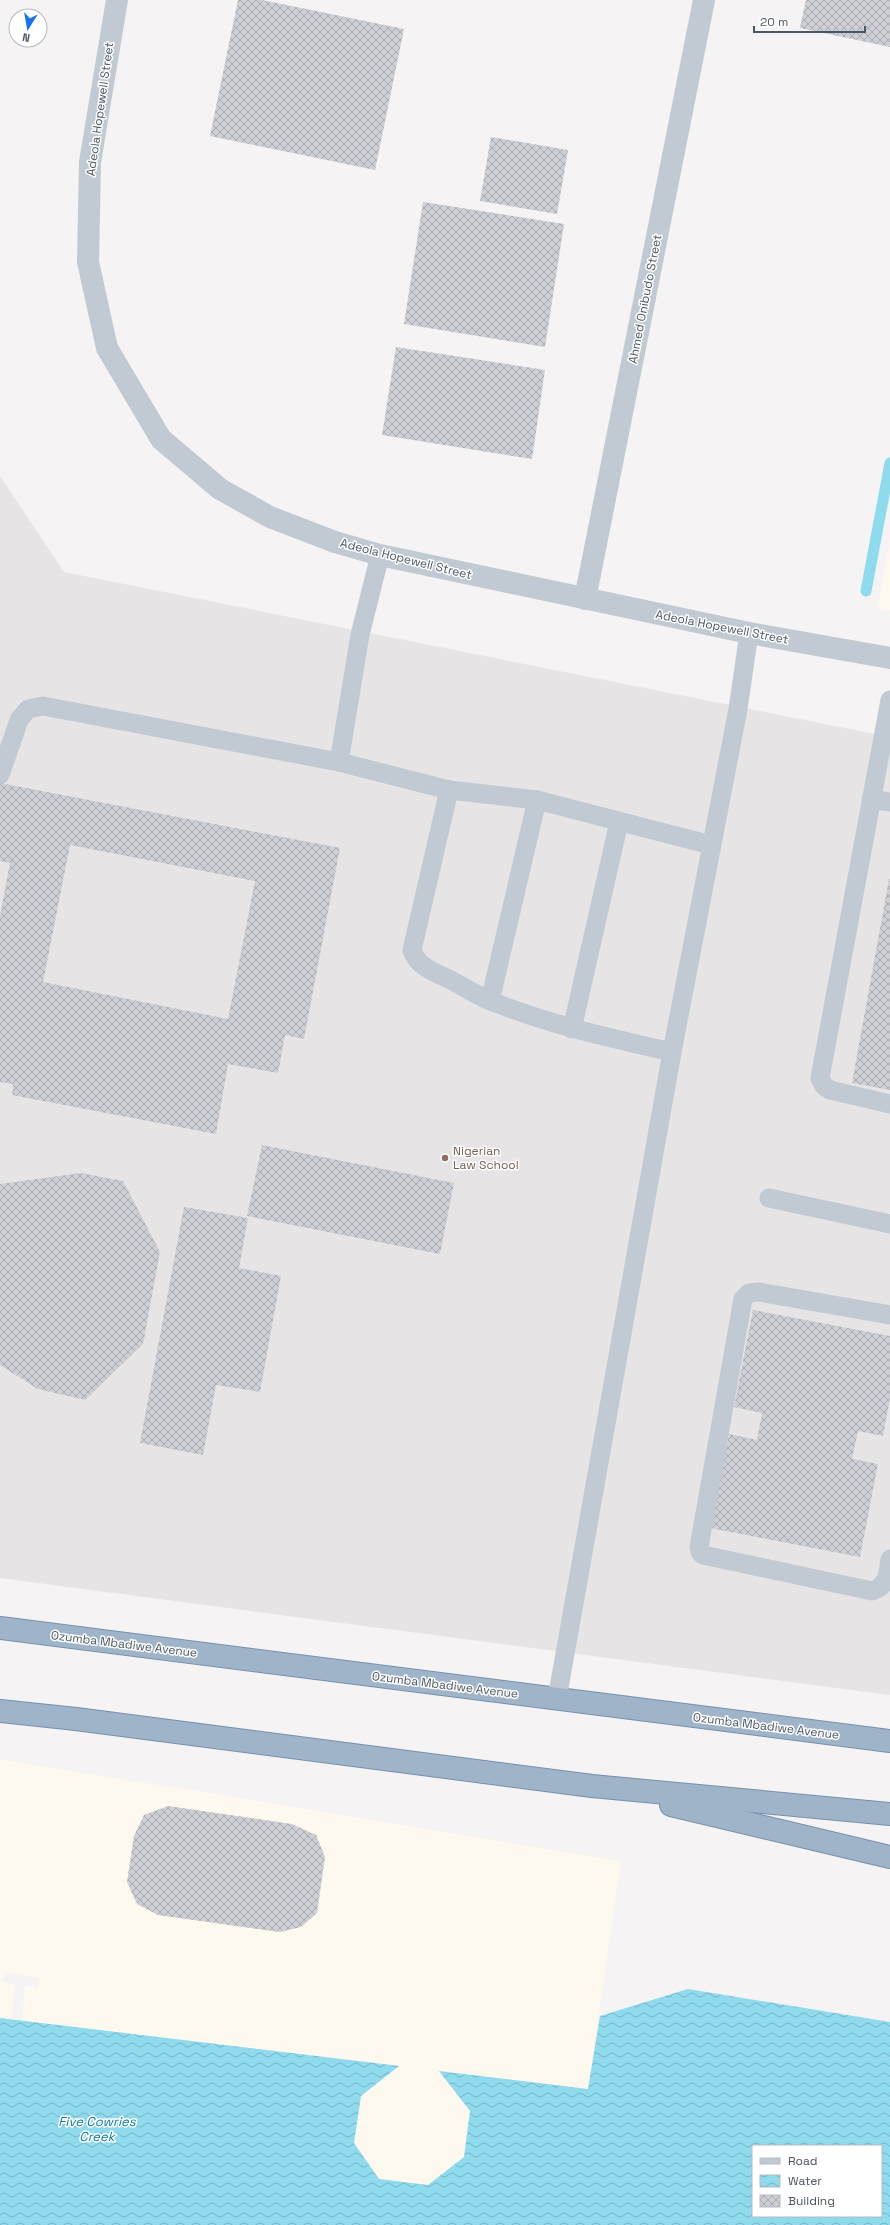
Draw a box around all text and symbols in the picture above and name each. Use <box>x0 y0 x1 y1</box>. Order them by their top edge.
north arrow <box>8 8 48 48</box>
scale bar <box>754 8 865 34</box>
text: 20 m <box>760 14 788 30</box>
text: N <box>21 30 31 45</box>
street label: Adeola Hopewell Street <box>83 41 117 177</box>
street label: Ahmed Onibudo Street <box>625 233 665 365</box>
street label: Adeola Hopewell Street <box>339 535 473 583</box>
street label: Adeola Hopewell Street <box>654 606 790 648</box>
place label: Nigerian Law School <box>453 1143 519 1173</box>
marker: Nigerian Law School <box>440 1153 450 1163</box>
street label: Ozumba Mbadiwe Avenue <box>50 1627 198 1661</box>
street label: Ozumba Mbadiwe Avenue <box>371 1668 519 1702</box>
street label: Ozumba Mbadiwe Avenue <box>692 1709 840 1743</box>
water label: Five Cowries Creek <box>58 2113 137 2145</box>
legend <box>752 2145 882 2217</box>
text: Road <box>788 2153 817 2169</box>
text: Water <box>788 2173 822 2189</box>
text: Building <box>788 2193 835 2209</box>

